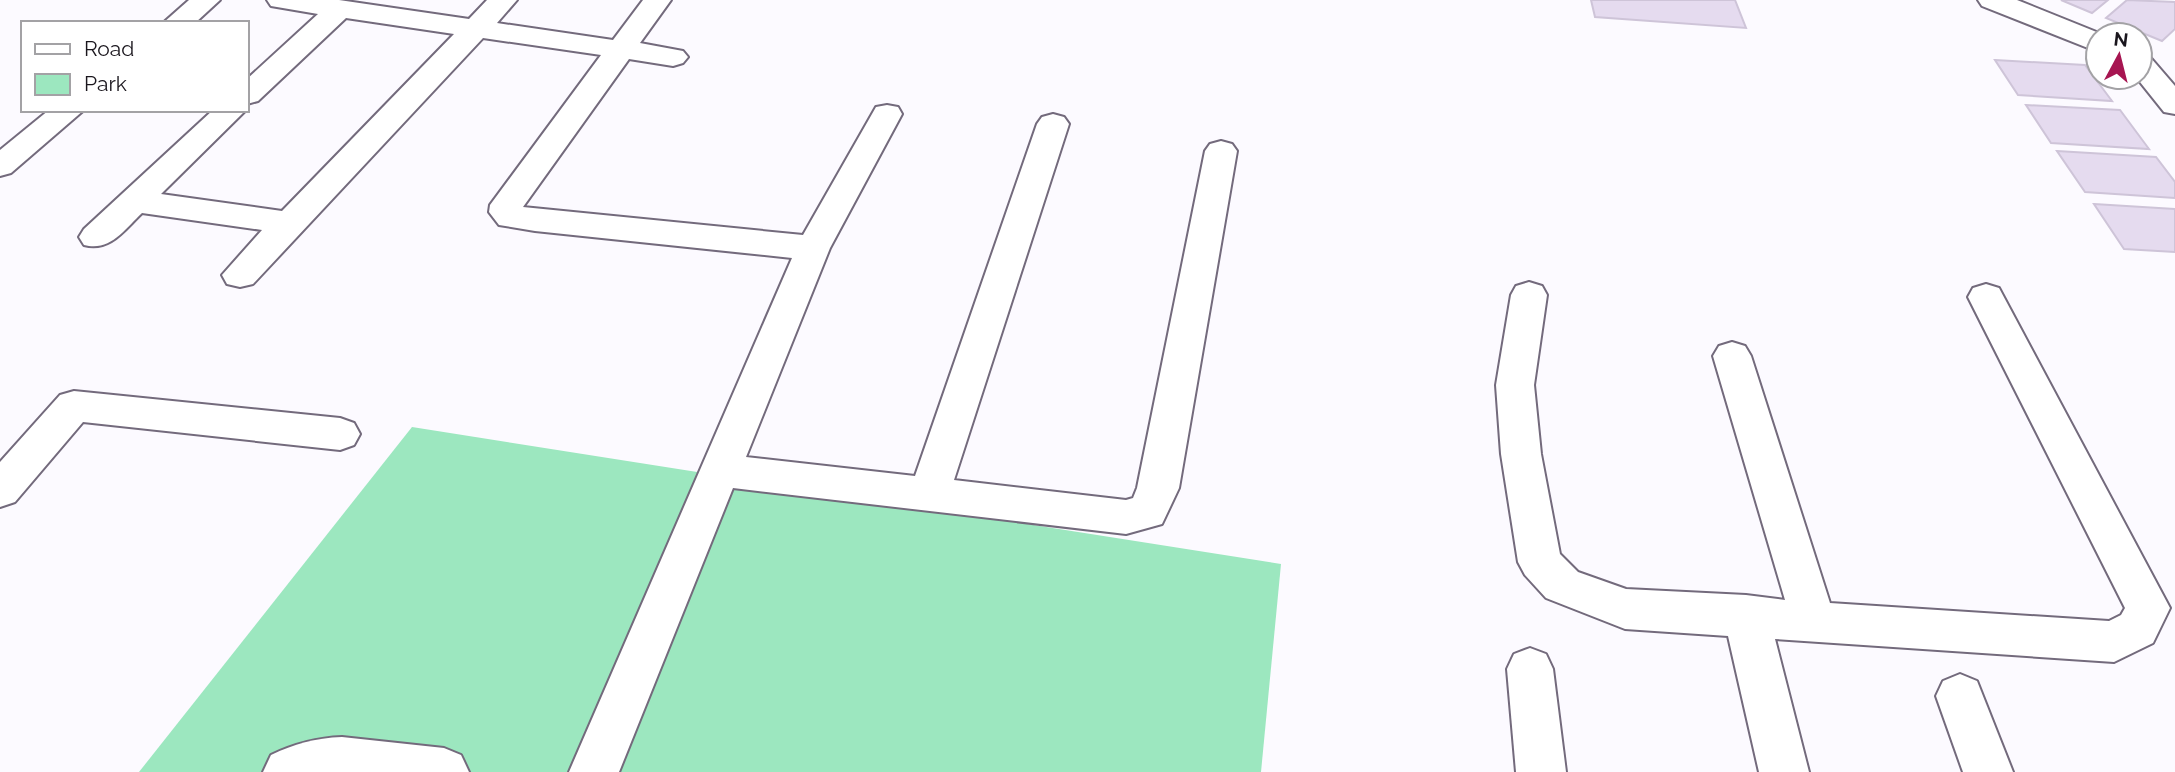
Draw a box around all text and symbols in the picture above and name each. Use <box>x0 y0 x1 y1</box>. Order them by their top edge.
legend <box>21 21 248 112</box>
north arrow <box>2084 21 2154 91</box>
text: N <box>2113 27 2130 51</box>
text: Road <box>84 36 134 61</box>
text: Park <box>84 71 127 96</box>

